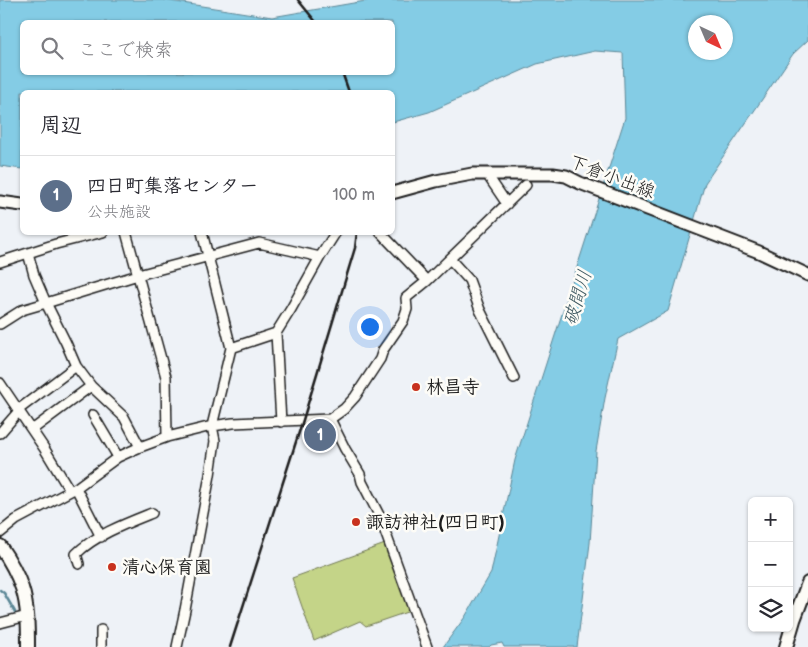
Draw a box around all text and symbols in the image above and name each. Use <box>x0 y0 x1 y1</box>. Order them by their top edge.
north arrow <box>688 15 733 60</box>
search box <box>20 20 395 75</box>
icon: search <box>38 34 66 62</box>
text: ここで検索 <box>78 39 173 62</box>
text: 周辺 <box>40 113 82 138</box>
street label: 下倉小出線 <box>566 151 658 203</box>
text: 四日町集落センター <box>87 175 258 198</box>
text: 1 <box>53 186 59 205</box>
text: 100 m <box>332 186 375 205</box>
text: 公共施設 <box>87 203 151 222</box>
water label: 破間川 <box>559 267 597 329</box>
your location <box>357 314 383 340</box>
place label: 林昌寺 <box>426 377 480 398</box>
marker: 林昌寺 <box>410 381 422 393</box>
pin: 1 <box>304 416 336 454</box>
map controls <box>748 497 793 632</box>
button: + <box>748 497 793 542</box>
place label: 諏訪神社(四日町) <box>366 512 505 533</box>
marker: 諏訪神社(四日町) <box>350 516 362 528</box>
button: − <box>748 542 793 587</box>
place label: 清心保育園 <box>122 557 212 578</box>
marker: 清心保育園 <box>106 561 118 573</box>
button: layers <box>748 587 793 632</box>

